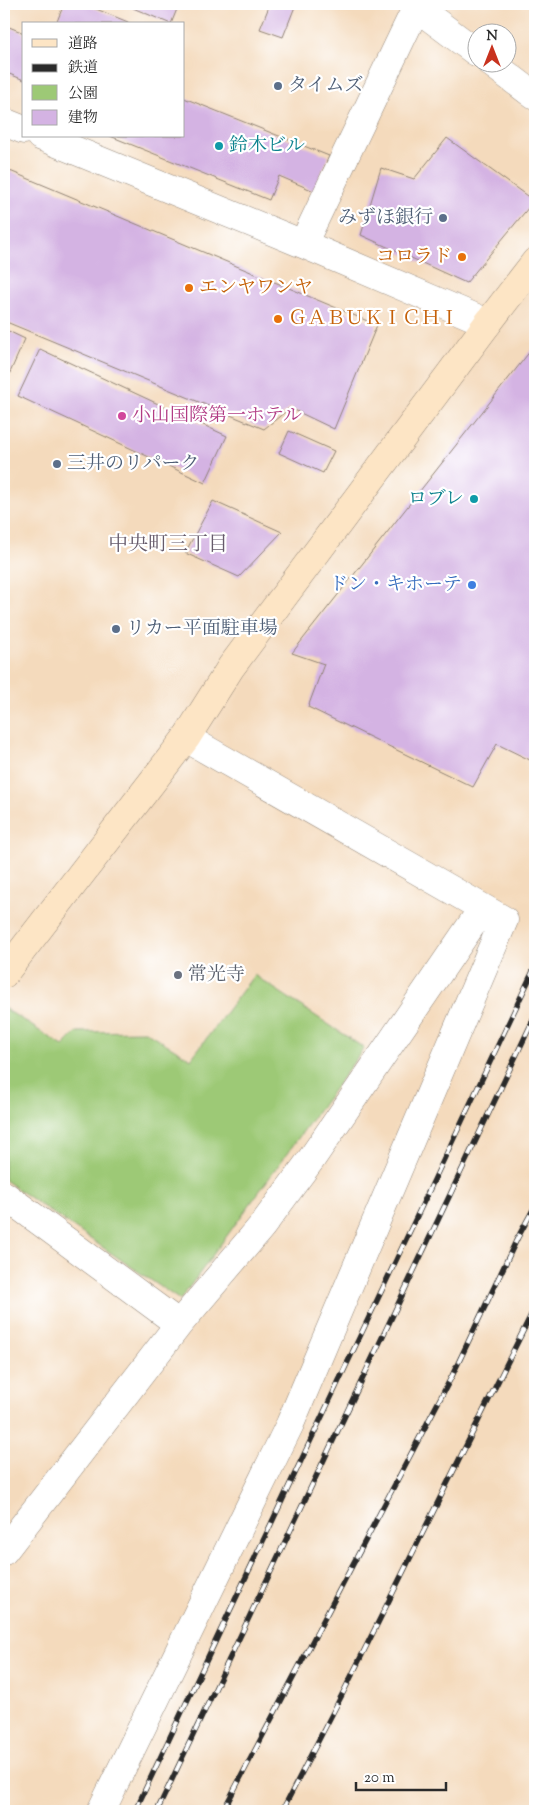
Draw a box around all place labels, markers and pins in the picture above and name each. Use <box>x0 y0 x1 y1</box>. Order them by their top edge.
place label: タイムズ <box>288 73 364 100</box>
marker: タイムズ <box>272 80 284 92</box>
place label: 鈴木ビル <box>229 133 305 160</box>
marker: 鈴木ビル <box>213 140 225 152</box>
place label: みずほ銀行 <box>338 205 433 232</box>
marker: みずほ銀行 <box>437 212 449 224</box>
place label: コロラド <box>376 244 452 271</box>
marker: コロラド <box>456 251 468 263</box>
place label: エンヤワンヤ <box>199 275 313 302</box>
marker: エンヤワンヤ <box>183 282 195 294</box>
place label: ＧＡＢＵＫＩＣＨＩ <box>288 306 459 333</box>
marker: ＧＡＢＵＫＩＣＨＩ <box>272 313 284 325</box>
place label: 小山国際第一ホテル <box>132 403 302 430</box>
marker: 小山国際第一ホテル <box>116 410 128 422</box>
place label: 三井のリパーク <box>67 451 199 478</box>
marker: 三井のリパーク <box>51 458 63 470</box>
place label: ロブレ <box>408 486 464 513</box>
marker: ロブレ <box>468 493 480 505</box>
place label: ドン・キホーテ <box>329 572 462 599</box>
marker: ドン・キホーテ <box>466 579 478 591</box>
place label: リカー平面駐車場 <box>126 616 278 643</box>
marker: リカー平面駐車場 <box>110 623 122 635</box>
place label: 常光寺 <box>188 962 245 989</box>
marker: 常光寺 <box>172 969 184 981</box>

